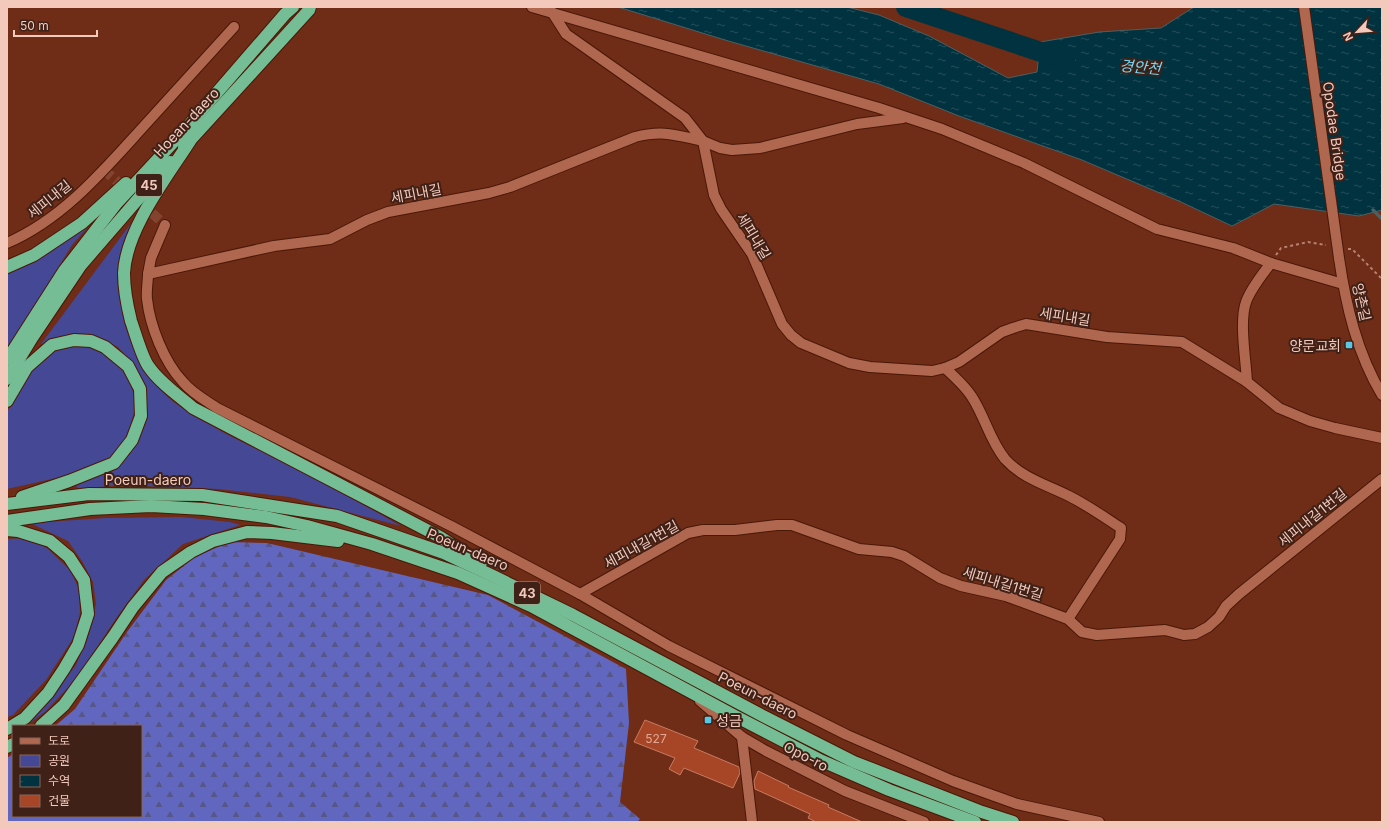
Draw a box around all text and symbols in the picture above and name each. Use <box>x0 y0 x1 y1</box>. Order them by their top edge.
scale bar <box>14 12 97 38</box>
north arrow <box>1337 12 1377 52</box>
text: 50 m <box>20 18 49 33</box>
text: N <box>1340 30 1356 43</box>
water label: 경안천 <box>1119 56 1164 78</box>
street label: Opodae Bridge <box>1320 81 1350 181</box>
street label: Hoean-daero <box>150 84 222 160</box>
road number: 45 <box>136 174 162 196</box>
street label: 세피내길 <box>24 176 74 222</box>
street label: 세피내길 <box>389 180 443 206</box>
street label: 세피내길 <box>733 210 775 262</box>
street label: 양촌길 <box>1349 281 1375 323</box>
street label: 세피내길 <box>1038 304 1092 328</box>
place label: 양문교회 <box>1289 337 1341 354</box>
marker: 양문교회 <box>1344 340 1354 350</box>
street label: Poeun-daero <box>105 471 191 488</box>
street label: 세피내길1번길 <box>1274 484 1350 550</box>
street label: 세피내길1번길 <box>601 516 681 572</box>
street label: Poeun-daero <box>425 524 511 574</box>
street label: 세피내길1번길 <box>961 563 1045 603</box>
road number: 43 <box>514 582 540 604</box>
street label: Poeun-daero <box>716 668 800 722</box>
place label: 성금 <box>716 712 742 729</box>
marker: 성금 <box>703 715 713 725</box>
legend <box>12 725 142 817</box>
house number: 527 <box>645 731 667 746</box>
text: 도로 <box>48 733 70 748</box>
street label: Opo-ro <box>781 738 831 774</box>
text: 공원 <box>48 753 70 768</box>
text: 수역 <box>48 773 70 788</box>
text: 건물 <box>48 793 70 808</box>

